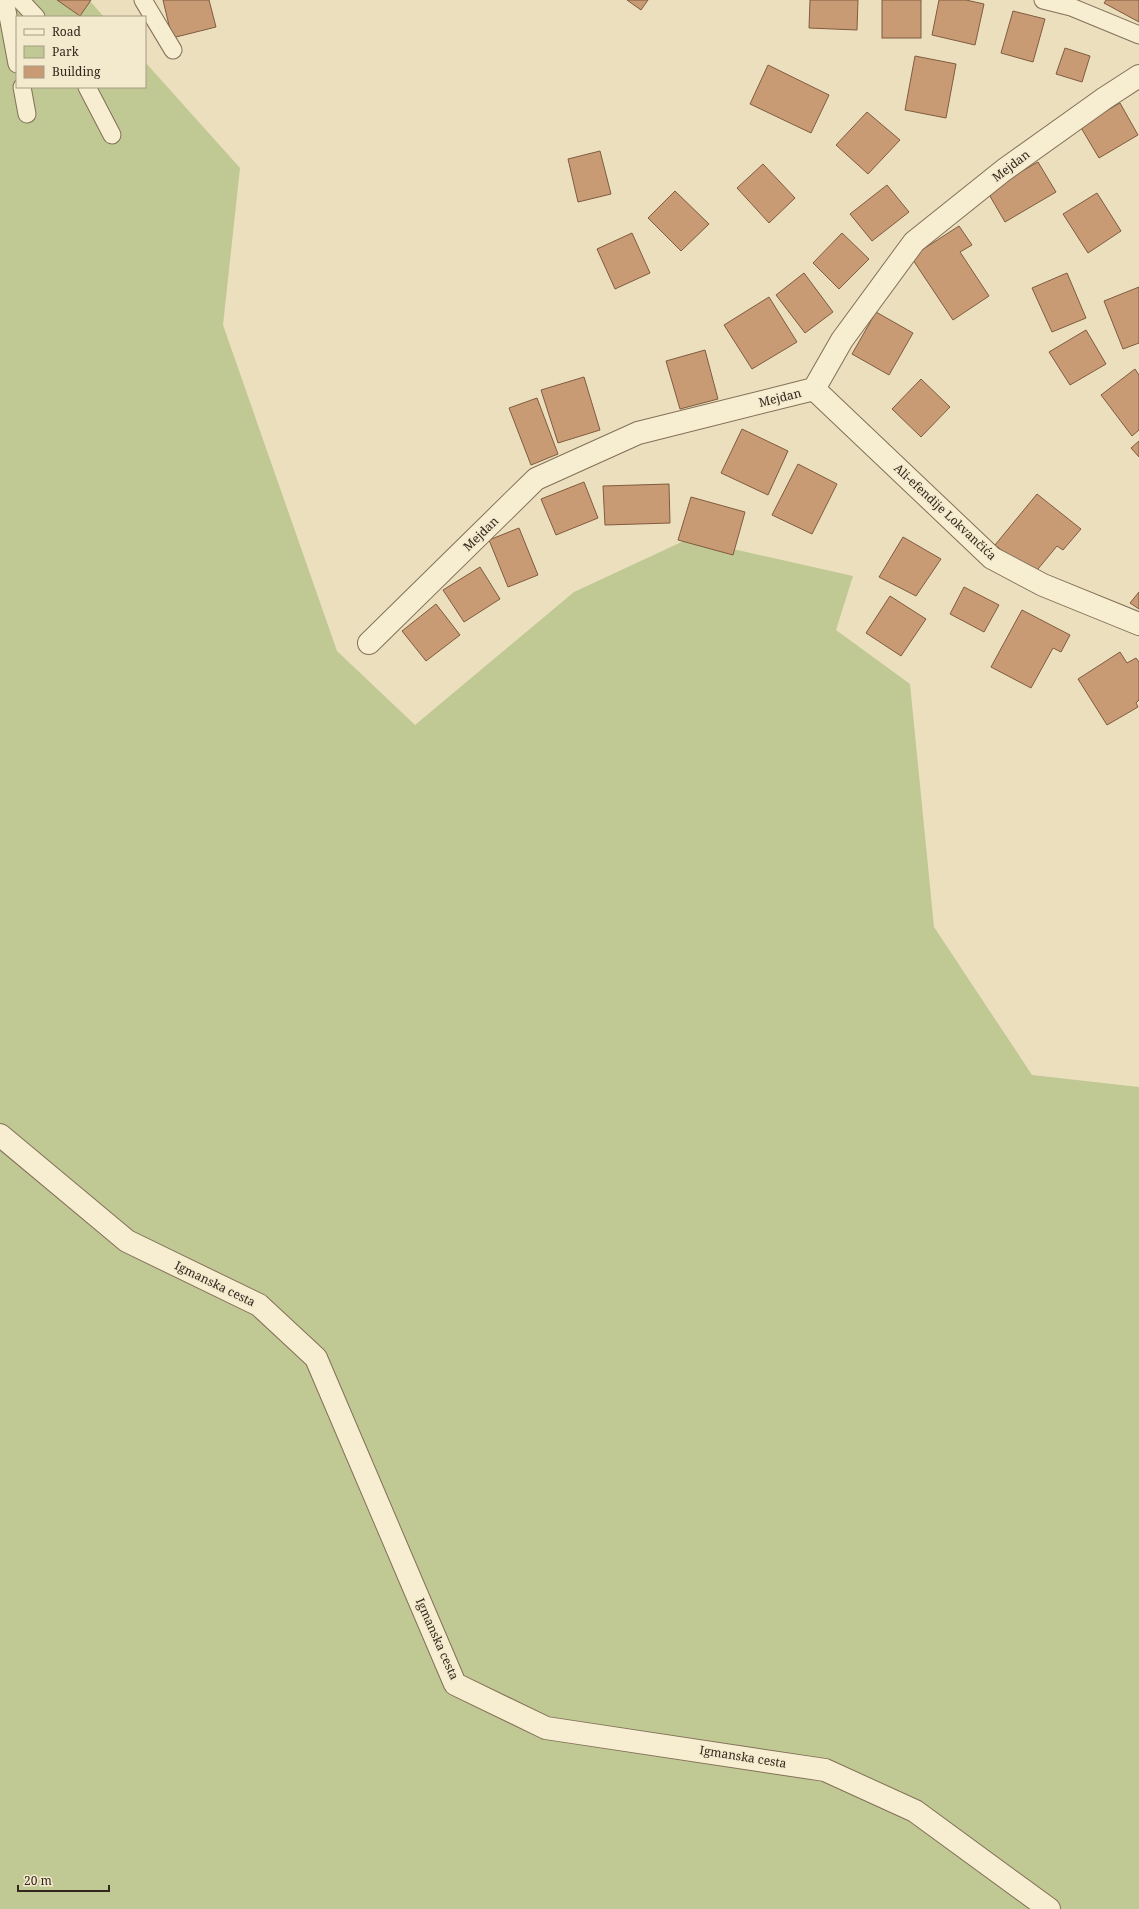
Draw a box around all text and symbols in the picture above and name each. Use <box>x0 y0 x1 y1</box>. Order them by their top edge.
legend <box>16 16 146 88</box>
text: Road <box>52 23 82 40</box>
text: Park <box>52 43 80 60</box>
text: Building <box>52 63 101 80</box>
street label: Mejdan <box>988 146 1033 185</box>
street label: Mejdan <box>757 384 803 411</box>
street label: Ali-efendije Lokvančića <box>890 460 1000 564</box>
street label: Mejdan <box>459 512 502 555</box>
street label: Igmanska cesta <box>172 1257 259 1311</box>
street label: Igmanska cesta <box>412 1595 463 1683</box>
street label: Igmanska cesta <box>698 1741 788 1772</box>
scale bar <box>18 1867 109 1893</box>
text: 20 m <box>24 1872 52 1889</box>

